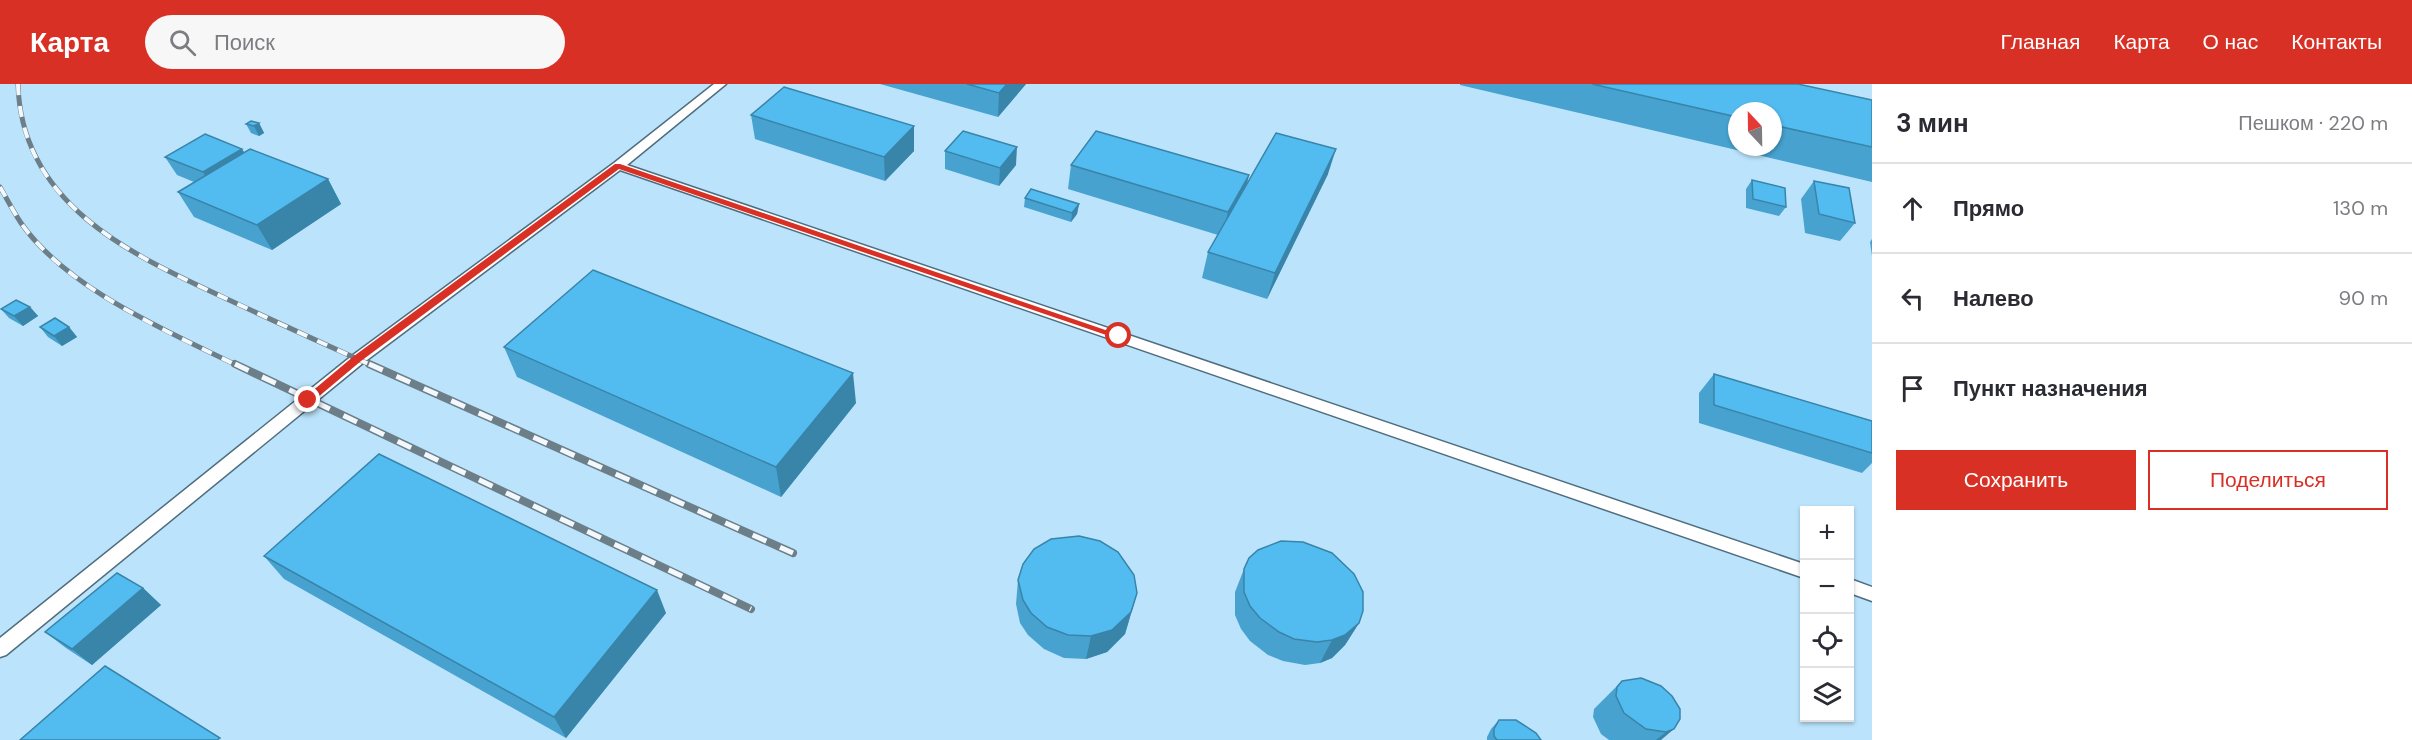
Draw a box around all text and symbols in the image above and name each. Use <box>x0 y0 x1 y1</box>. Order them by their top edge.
search box <box>145 15 565 69</box>
text: Карта <box>30 24 109 61</box>
icon: search <box>166 26 199 59</box>
text: Поиск <box>214 28 275 57</box>
text: Главная <box>2000 28 2080 56</box>
text: Карта <box>2113 28 2170 56</box>
text: О нас <box>2203 28 2258 56</box>
text: Контакты <box>2291 28 2382 56</box>
north arrow <box>1728 102 1782 156</box>
text: 3 мин <box>1896 106 1969 140</box>
text: Пешком · 220 m <box>2238 110 2388 136</box>
icon: ahead <box>1896 192 1929 225</box>
text: Прямо <box>1953 194 2024 223</box>
text: 130 m <box>2333 195 2388 221</box>
icon: left <box>1896 282 1929 315</box>
text: Налево <box>1953 284 2034 313</box>
text: 90 m <box>2339 285 2388 311</box>
route start <box>1105 322 1131 348</box>
icon: arrive <box>1896 372 1929 405</box>
text: Пункт назначения <box>1953 374 2148 403</box>
route end <box>294 386 320 412</box>
button: Сохранить <box>1896 450 2136 510</box>
button: Поделиться <box>2148 450 2388 510</box>
map controls <box>1800 506 1854 722</box>
button: + <box>1800 506 1854 560</box>
button: − <box>1800 560 1854 614</box>
button: locate <box>1800 614 1854 668</box>
button: layers <box>1800 668 1854 722</box>

